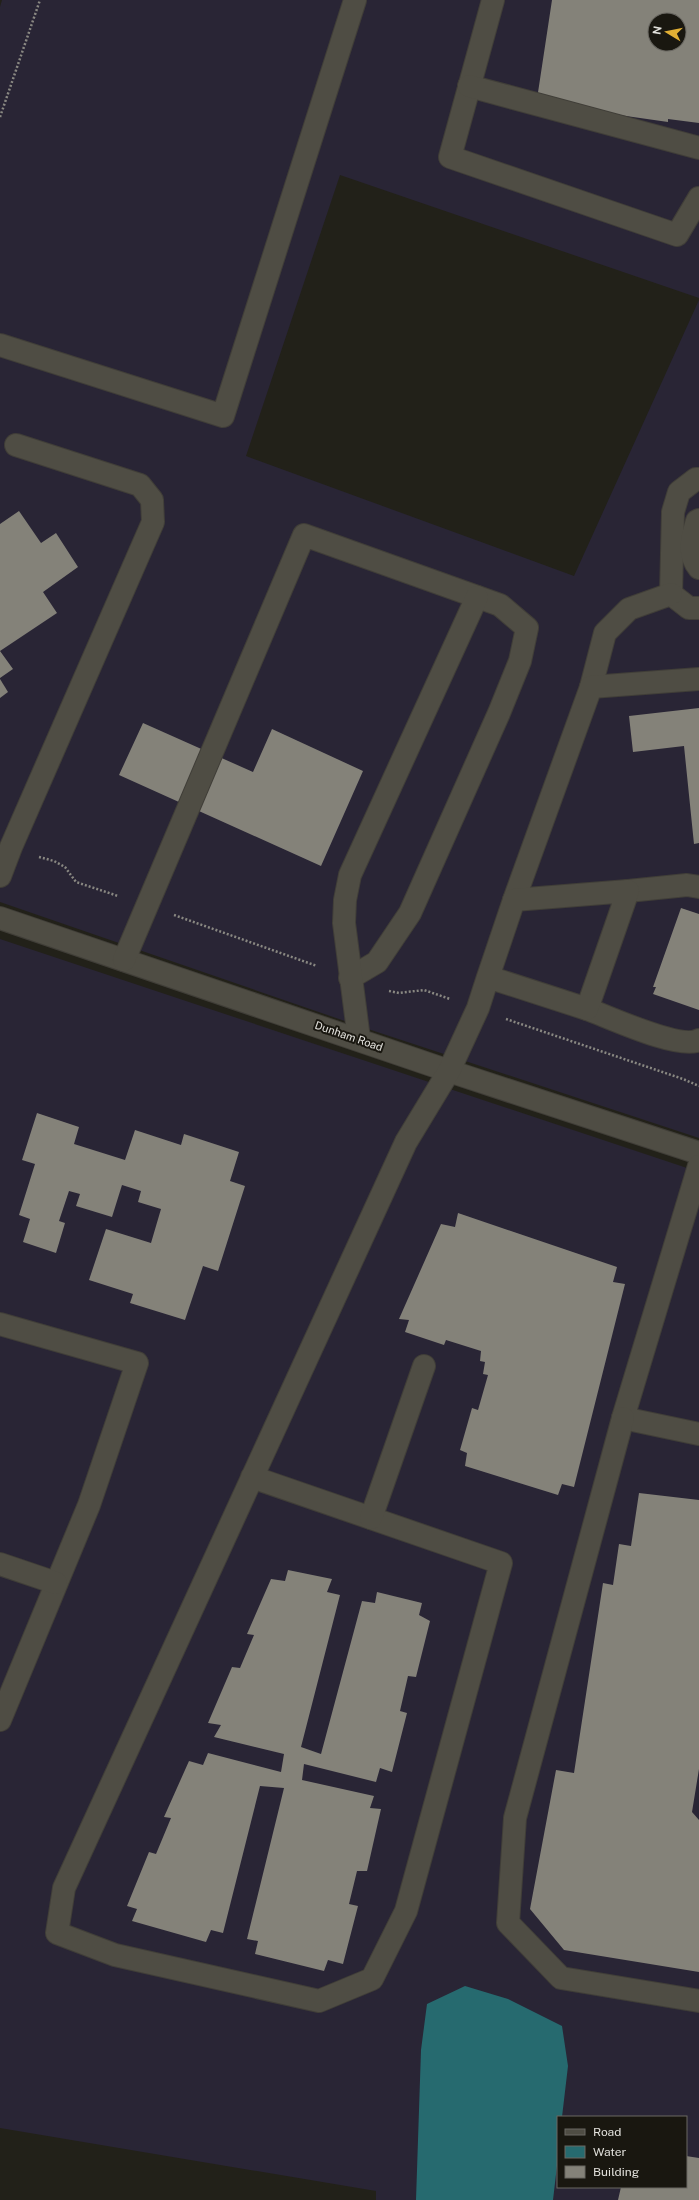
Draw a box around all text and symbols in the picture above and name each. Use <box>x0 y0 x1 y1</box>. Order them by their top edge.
north arrow <box>647 12 687 52</box>
text: N <box>650 25 664 36</box>
street label: Dunham Road <box>313 1019 385 1053</box>
legend <box>557 2116 687 2188</box>
text: Road <box>593 2125 621 2139</box>
text: Water <box>593 2145 627 2159</box>
text: Building <box>593 2165 639 2179</box>

